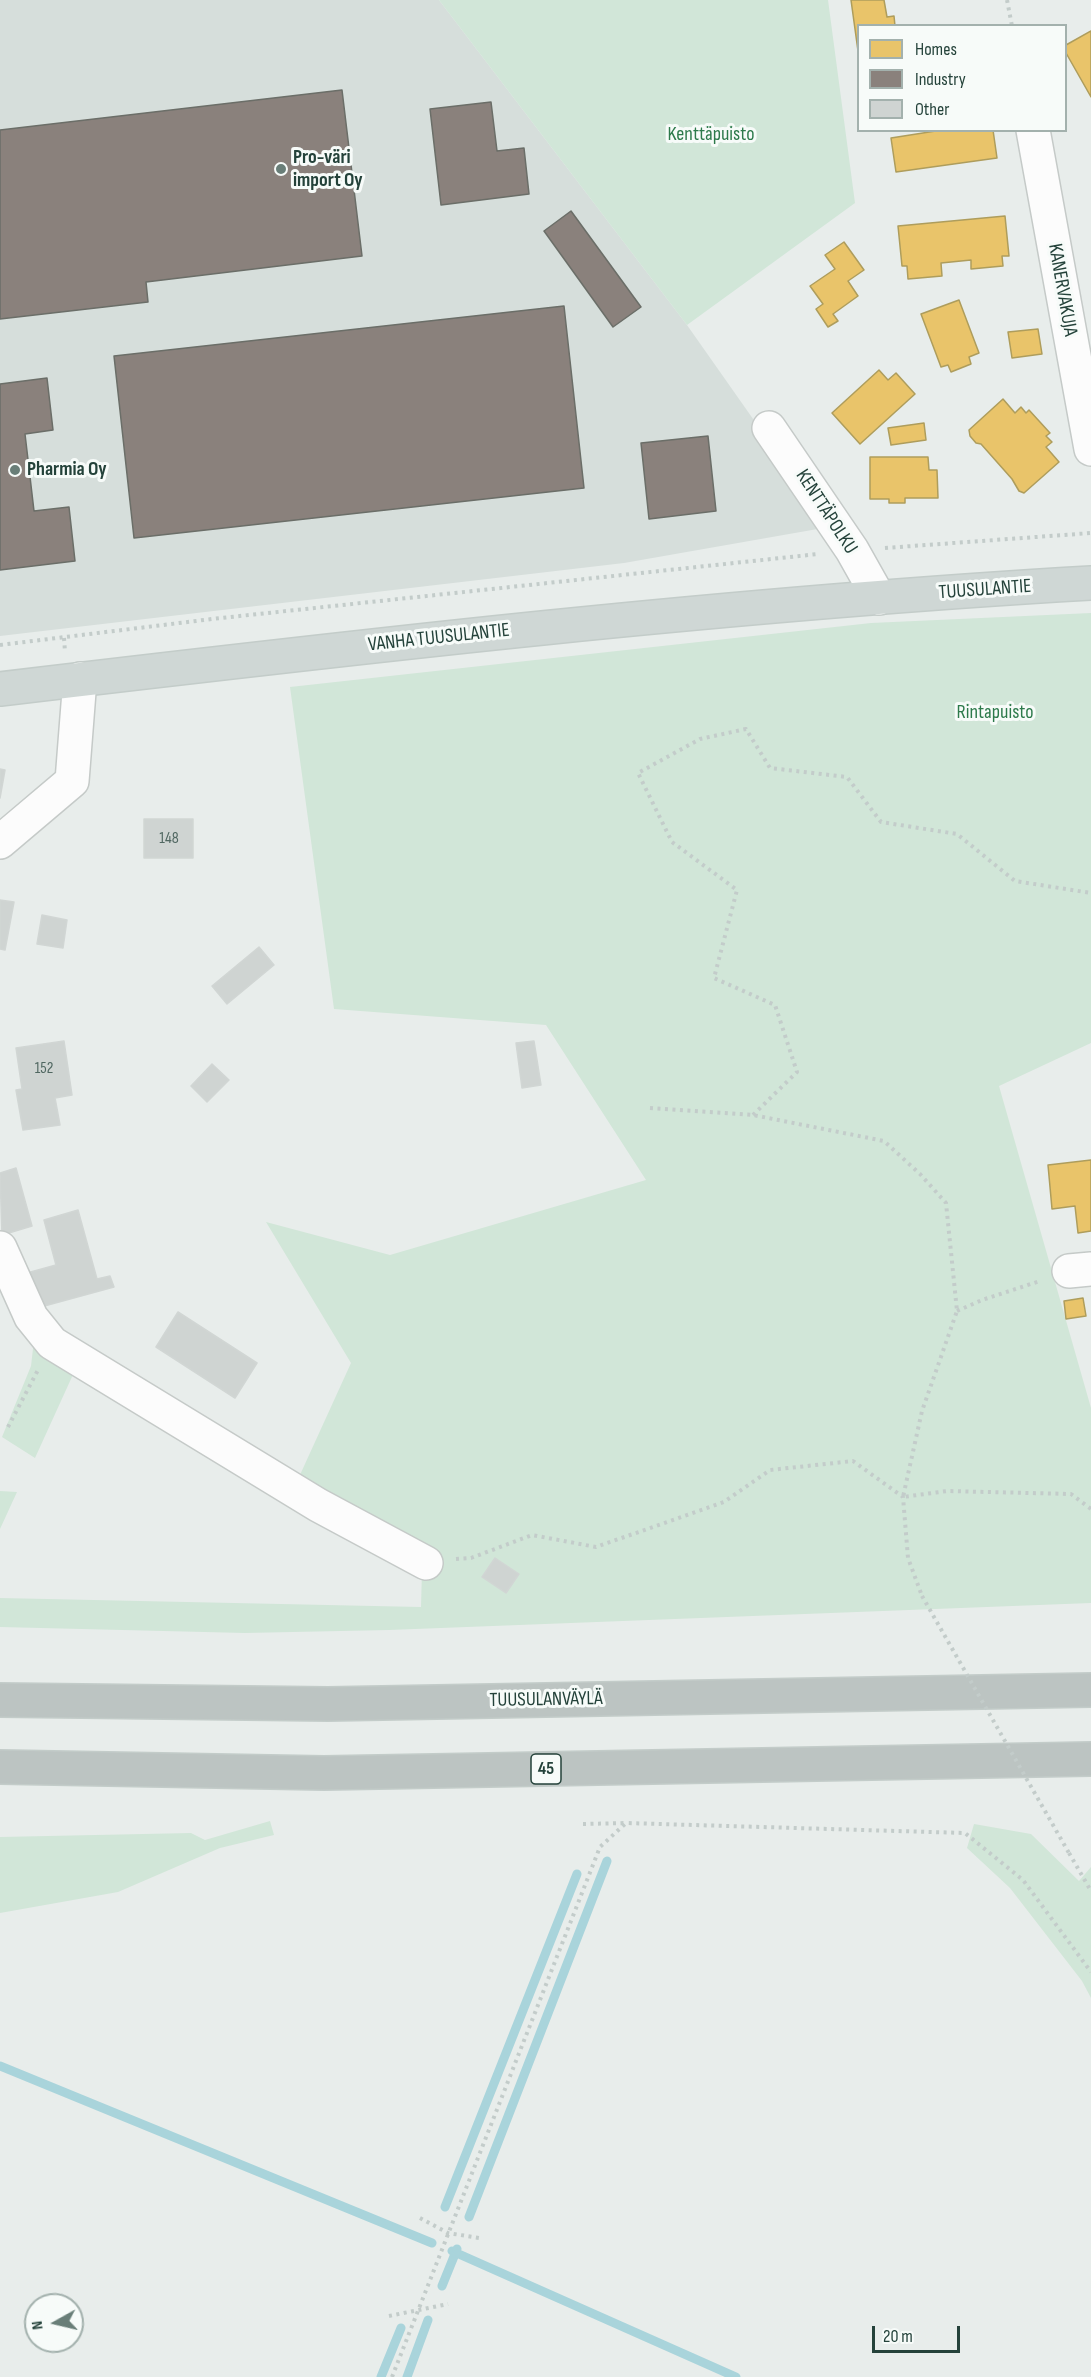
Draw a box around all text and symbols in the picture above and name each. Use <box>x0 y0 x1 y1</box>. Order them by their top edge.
legend <box>857 24 1067 132</box>
text: Homes <box>915 39 957 60</box>
text: Industry <box>915 69 966 90</box>
text: Other <box>915 99 949 120</box>
park label: Kenttäpuisto <box>668 123 754 147</box>
place label: Pro-väri import Oy <box>293 146 363 193</box>
marker: Pro-väri import Oy <box>274 162 288 176</box>
street label: KANERVAKUJA <box>1042 242 1082 338</box>
place label: Pharmia Oy <box>27 458 107 482</box>
marker: Pharmia Oy <box>8 463 22 477</box>
street label: KENTTÄPOLKU <box>790 465 862 559</box>
street label: TUUSULANTIE <box>938 575 1032 605</box>
street label: VANHA TUUSULANTIE <box>367 619 511 657</box>
park label: Rintapuisto <box>956 701 1034 725</box>
house number: 148 <box>159 829 179 849</box>
house number: 152 <box>35 1059 53 1079</box>
street label: TUUSULANVÄYLÄ <box>489 1687 603 1713</box>
road number: 45 <box>531 1754 561 1784</box>
north arrow <box>24 2293 84 2353</box>
scale bar <box>875 2314 964 2352</box>
text: N <box>28 2320 48 2331</box>
text: 20 m <box>883 2326 913 2347</box>

